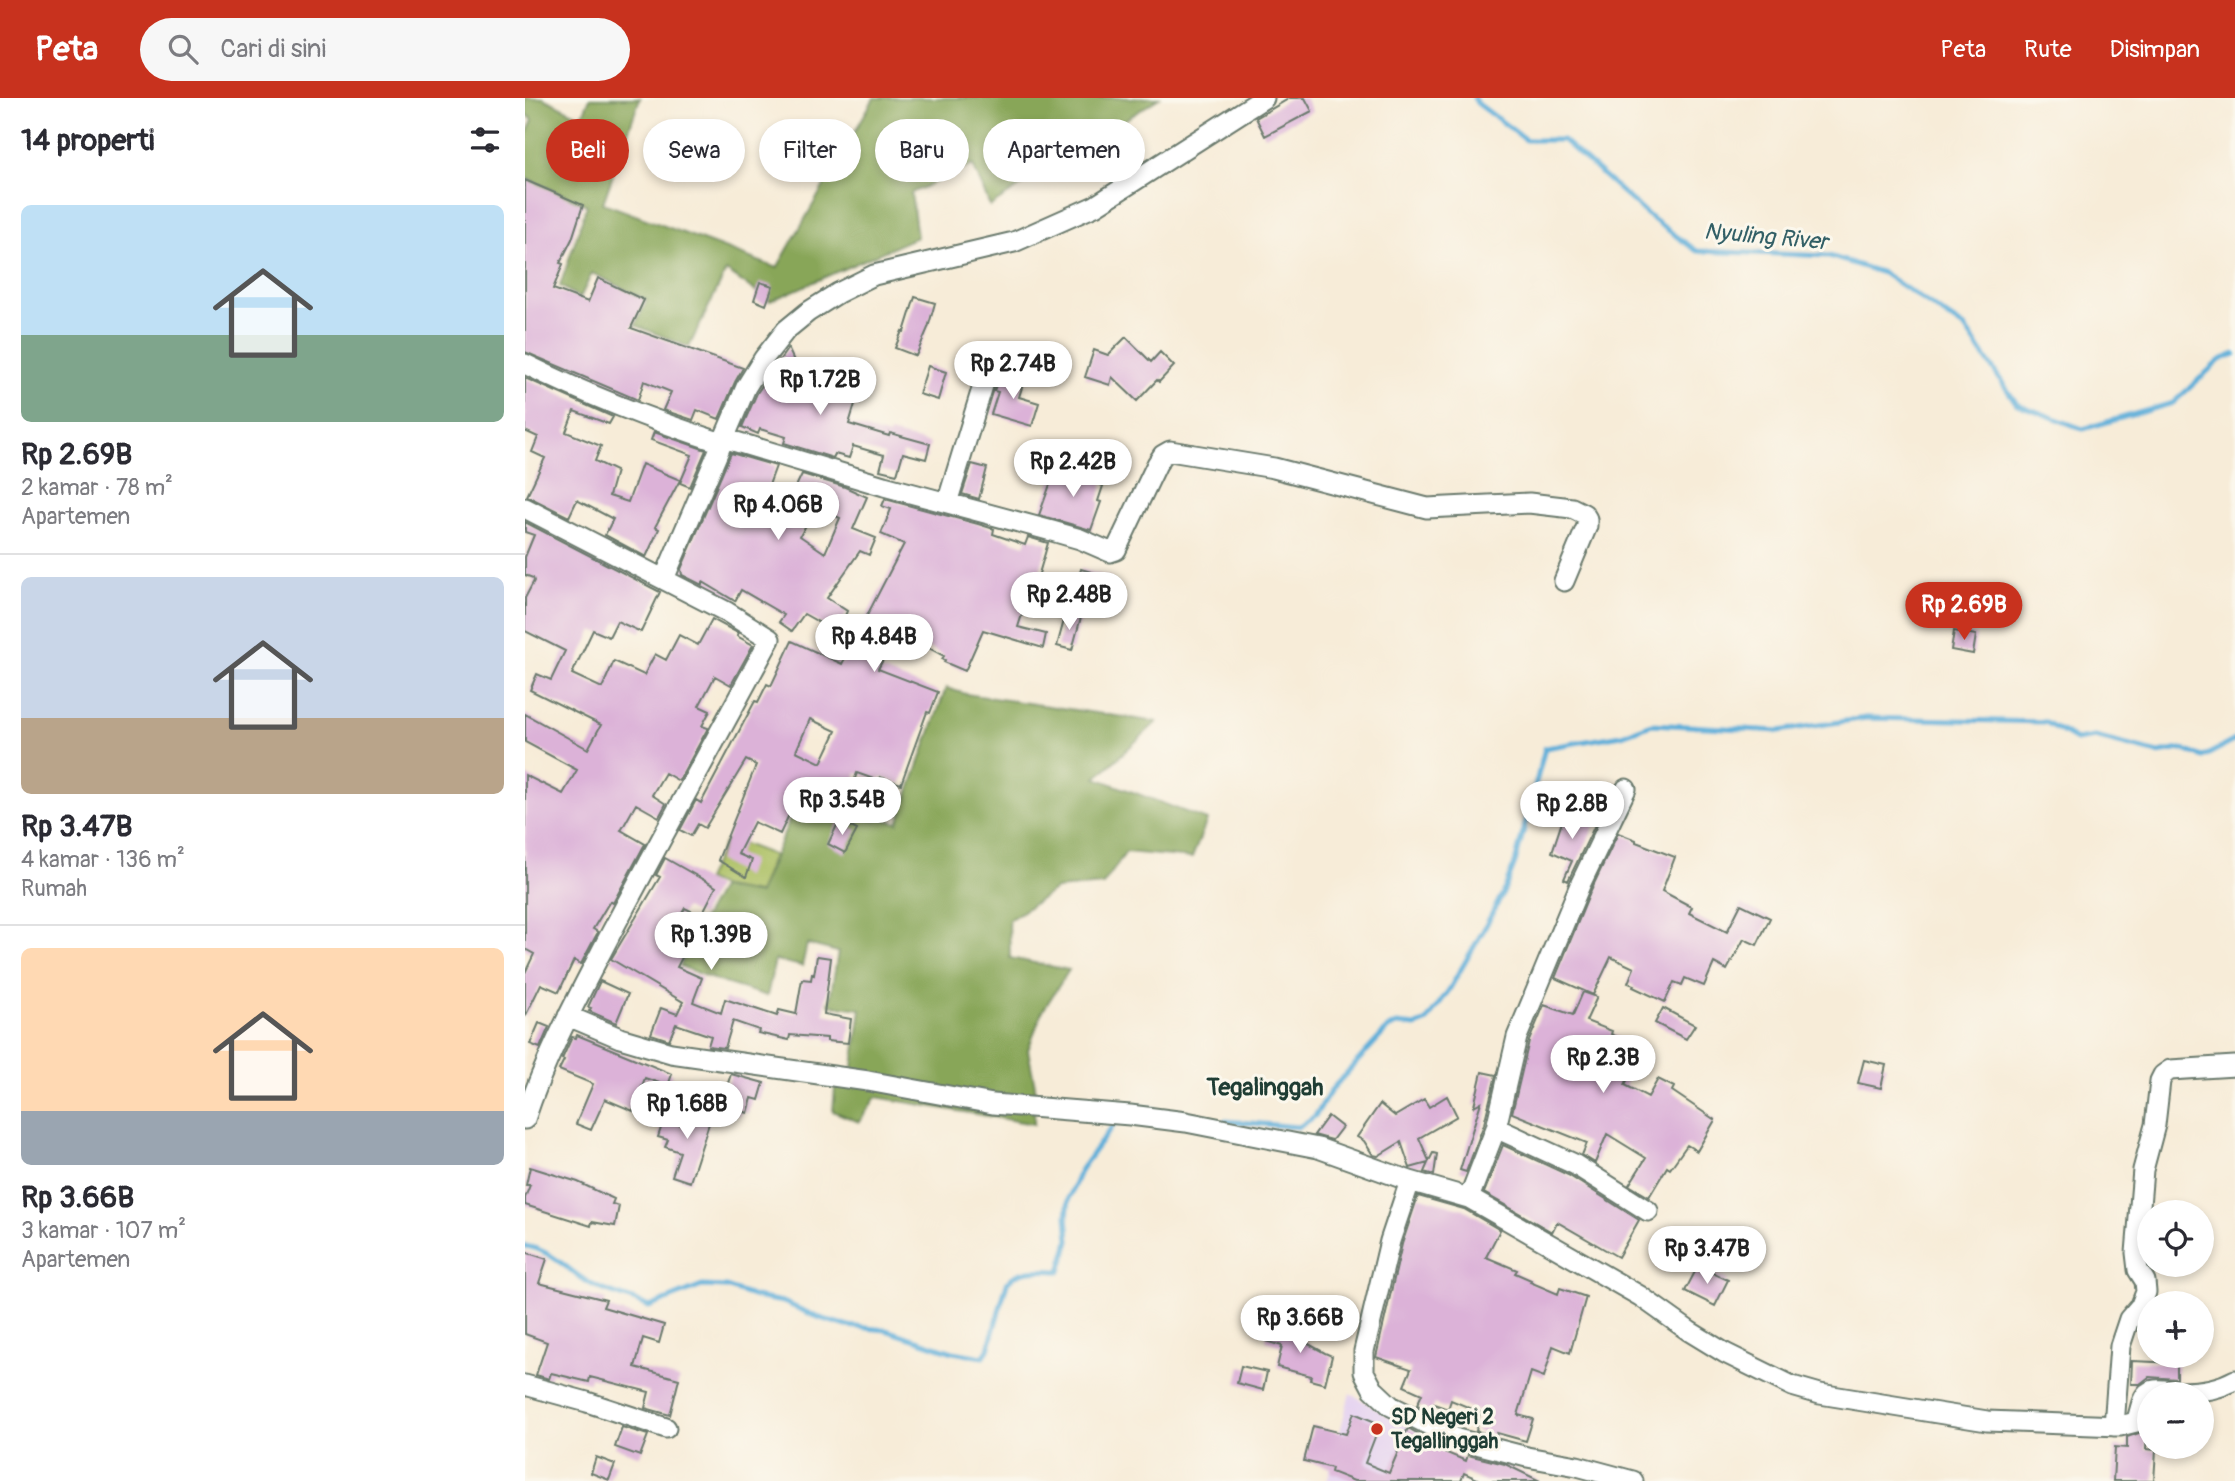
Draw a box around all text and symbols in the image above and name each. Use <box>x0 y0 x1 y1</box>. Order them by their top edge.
search box <box>140 18 630 81</box>
text: Peta <box>35 29 98 70</box>
icon: search <box>164 30 202 68</box>
text: Cari di sini <box>220 33 326 65</box>
text: Peta <box>1940 35 1986 64</box>
text: Rute <box>2024 35 2072 64</box>
text: Disimpan <box>2110 35 2200 64</box>
chip: Beli <box>546 119 629 182</box>
chip: Sewa <box>643 119 745 182</box>
chip: Filter <box>759 119 861 182</box>
chip: Baru <box>875 119 969 182</box>
chip: Apartemen <box>983 119 1145 182</box>
icon: filters <box>466 121 504 159</box>
text: 14 properti <box>21 122 154 159</box>
water label: Nyuling River <box>1703 217 1832 257</box>
icon: home <box>200 250 326 376</box>
pin: Rp 2.74B <box>941 342 1085 401</box>
text: Rp 2.74B <box>970 349 1056 378</box>
pin: Rp 1.72B <box>748 358 892 417</box>
text: Rp 1.72B <box>779 365 861 394</box>
text: Rp 2.69B <box>21 436 132 473</box>
pin: Rp 2.42B <box>1001 440 1145 499</box>
text: Rp 2.42B <box>1030 447 1116 476</box>
text: 2 kamar · 78 m² <box>21 473 173 502</box>
pin: Rp 4.06B <box>706 482 850 542</box>
text: Rp 4.06B <box>733 490 823 519</box>
text: Apartemen <box>21 502 130 531</box>
pin: Rp 2.48B <box>997 573 1141 632</box>
text: Rp 2.48B <box>1026 580 1112 609</box>
pin: Rp 2.69B <box>1892 582 2036 642</box>
text: Rp 2.69B <box>1921 590 2007 619</box>
pin: Rp 4.84B <box>802 614 946 674</box>
icon: home <box>200 622 326 748</box>
text: Rp 4.84B <box>831 622 917 651</box>
pin: Rp 3.54B <box>770 778 914 837</box>
pin: Rp 2.8B <box>1507 782 1637 841</box>
text: Rp 3.54B <box>799 785 885 814</box>
text: Rp 2.8B <box>1536 789 1608 818</box>
text: Rp 3.47B <box>21 808 133 845</box>
text: 4 kamar · 136 m² <box>21 845 185 874</box>
text: Rumah <box>21 874 87 903</box>
pin: Rp 1.39B <box>639 912 783 972</box>
text: Rp 1.39B <box>671 920 751 949</box>
icon: home <box>200 993 326 1119</box>
pin: Rp 2.3B <box>1538 1035 1668 1095</box>
text: Rp 2.3B <box>1567 1043 1639 1072</box>
district label: Tegalinggah <box>1206 1073 1323 1102</box>
pin: Rp 1.68B <box>615 1082 759 1141</box>
text: Rp 1.68B <box>646 1089 728 1118</box>
text: Rp 3.66B <box>21 1179 134 1216</box>
map controls <box>2137 1200 2214 1459</box>
button: locate <box>2137 1200 2214 1277</box>
text: 3 kamar · 107 m² <box>21 1216 186 1245</box>
pin: Rp 3.47B <box>1635 1226 1779 1286</box>
text: Rp 3.47B <box>1664 1234 1750 1263</box>
text: Apartemen <box>21 1245 130 1274</box>
button: + <box>2137 1291 2214 1368</box>
pin: Rp 3.66B <box>1228 1296 1372 1355</box>
text: Rp 3.66B <box>1257 1303 1343 1332</box>
button: − <box>2137 1382 2214 1459</box>
place label: SD Negeri 2 Tegallinggah <box>1390 1404 1498 1455</box>
marker: SD Negeri 2 Tegallinggah <box>1369 1421 1385 1437</box>

